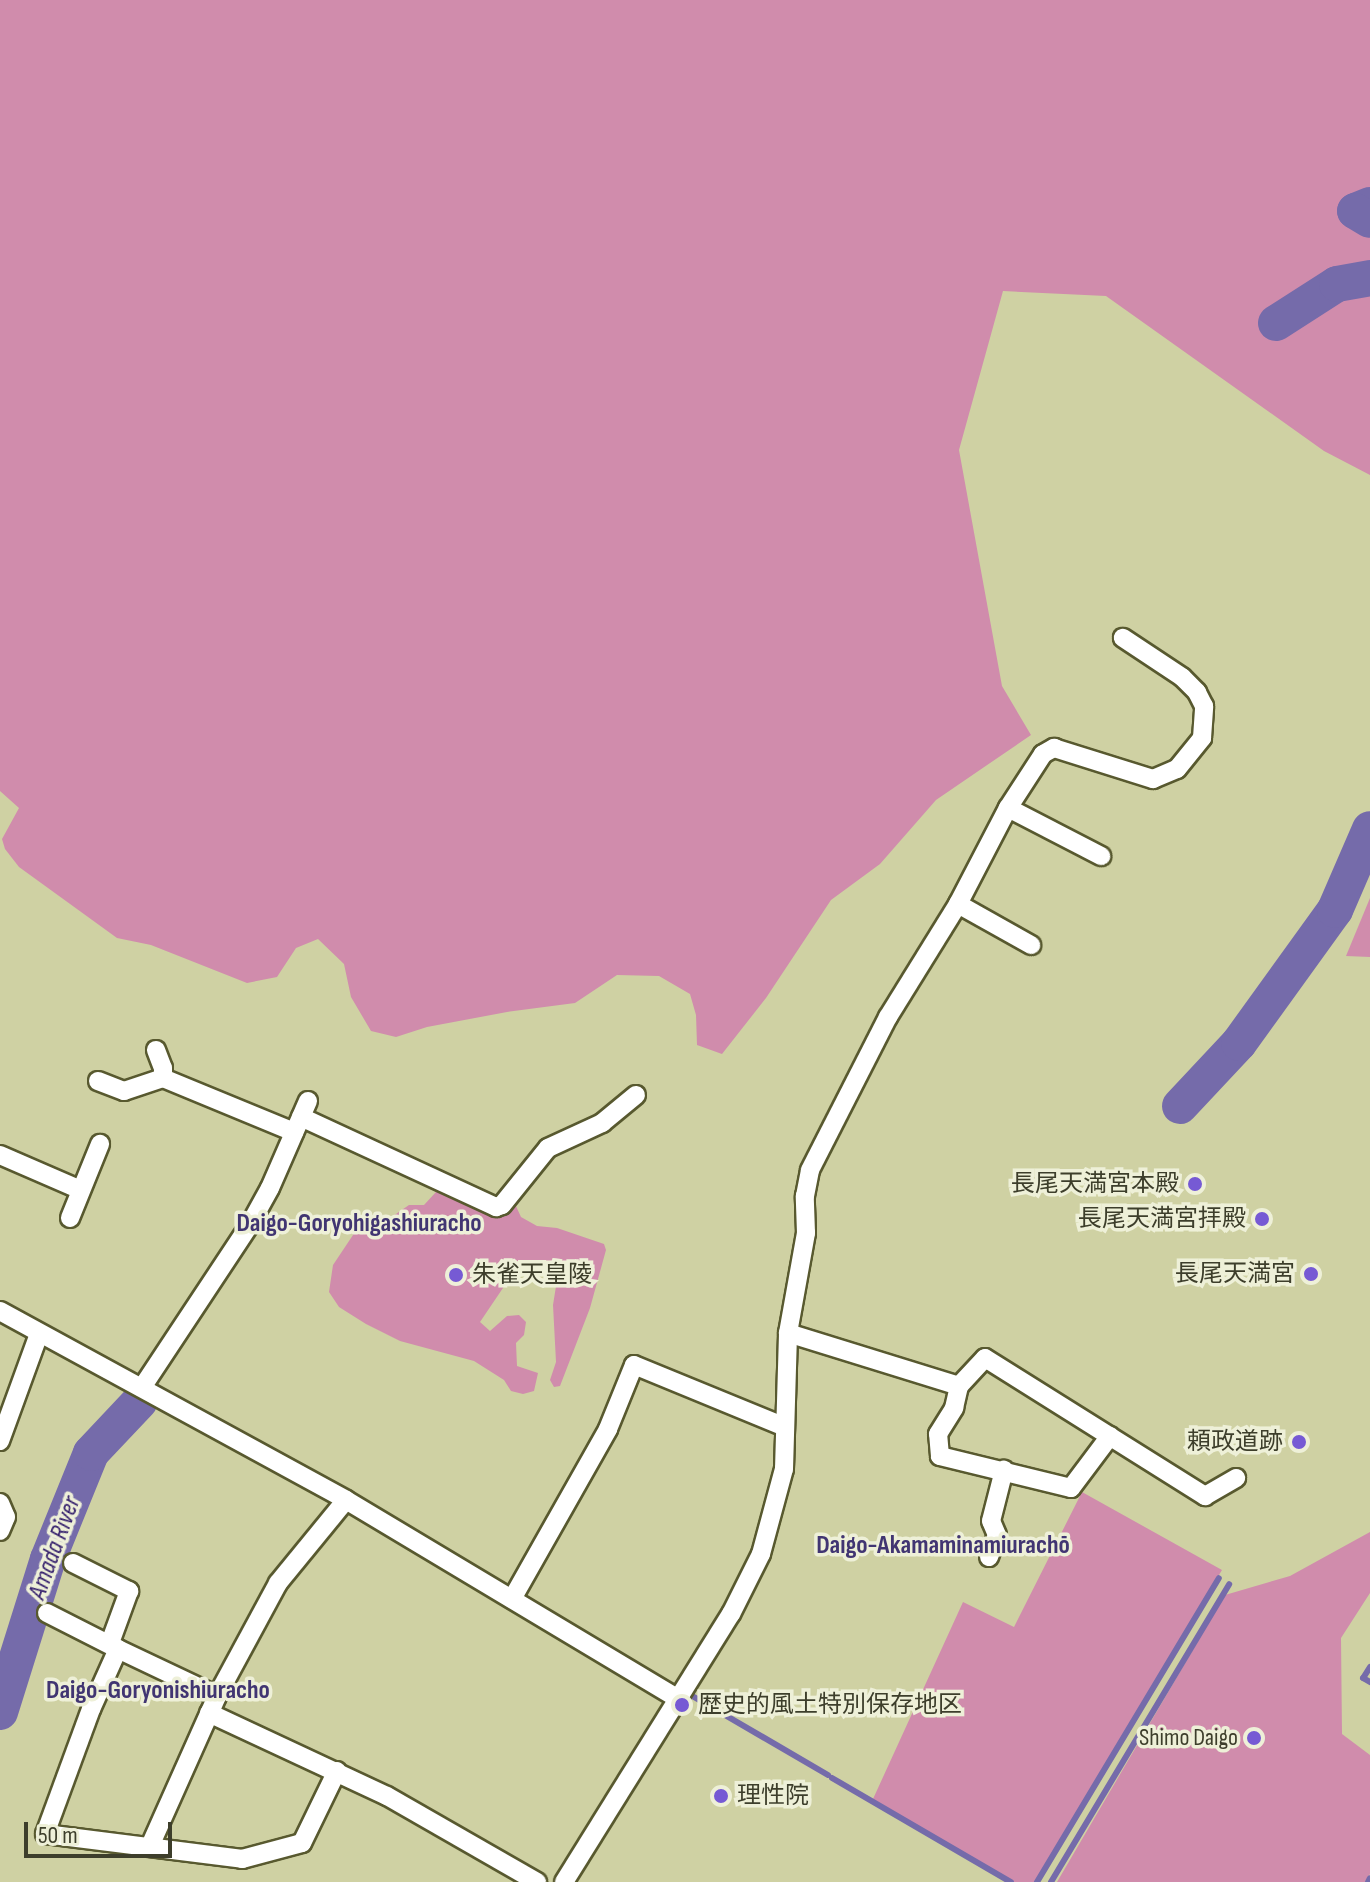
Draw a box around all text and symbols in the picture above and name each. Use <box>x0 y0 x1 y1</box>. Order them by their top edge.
place label: 長尾天満宮本殿 <box>1011 1170 1179 1198</box>
marker: 長尾天満宮本殿 <box>1186 1175 1204 1193</box>
place label: 長尾天満宮拝殿 <box>1078 1205 1246 1233</box>
district label: Daigo-Goryohigashiuracho <box>236 1208 482 1240</box>
marker: 長尾天満宮拝殿 <box>1253 1210 1271 1228</box>
place label: 長尾天満宮 <box>1175 1260 1295 1288</box>
place label: 朱雀天皇陵 <box>472 1261 592 1289</box>
marker: 長尾天満宮 <box>1302 1265 1320 1283</box>
marker: 朱雀天皇陵 <box>447 1266 465 1284</box>
place label: 頼政道跡 <box>1187 1428 1283 1456</box>
marker: 頼政道跡 <box>1290 1433 1308 1451</box>
water label: Amada River <box>22 1492 88 1604</box>
district label: Daigo-Akamaminamiurachō <box>816 1530 1070 1562</box>
district label: Daigo-Goryonishiuracho <box>46 1675 270 1707</box>
place label: 歴史的風土特別保存地区 <box>698 1691 962 1719</box>
marker: 歴史的風土特別保存地区 <box>673 1696 691 1714</box>
place label: Shimo Daigo <box>1139 1724 1238 1752</box>
marker: Shimo Daigo <box>1245 1729 1263 1747</box>
place label: 理性院 <box>737 1782 809 1810</box>
marker: 理性院 <box>712 1787 730 1805</box>
scale bar <box>28 1806 176 1856</box>
text: 50 m <box>38 1821 78 1850</box>

